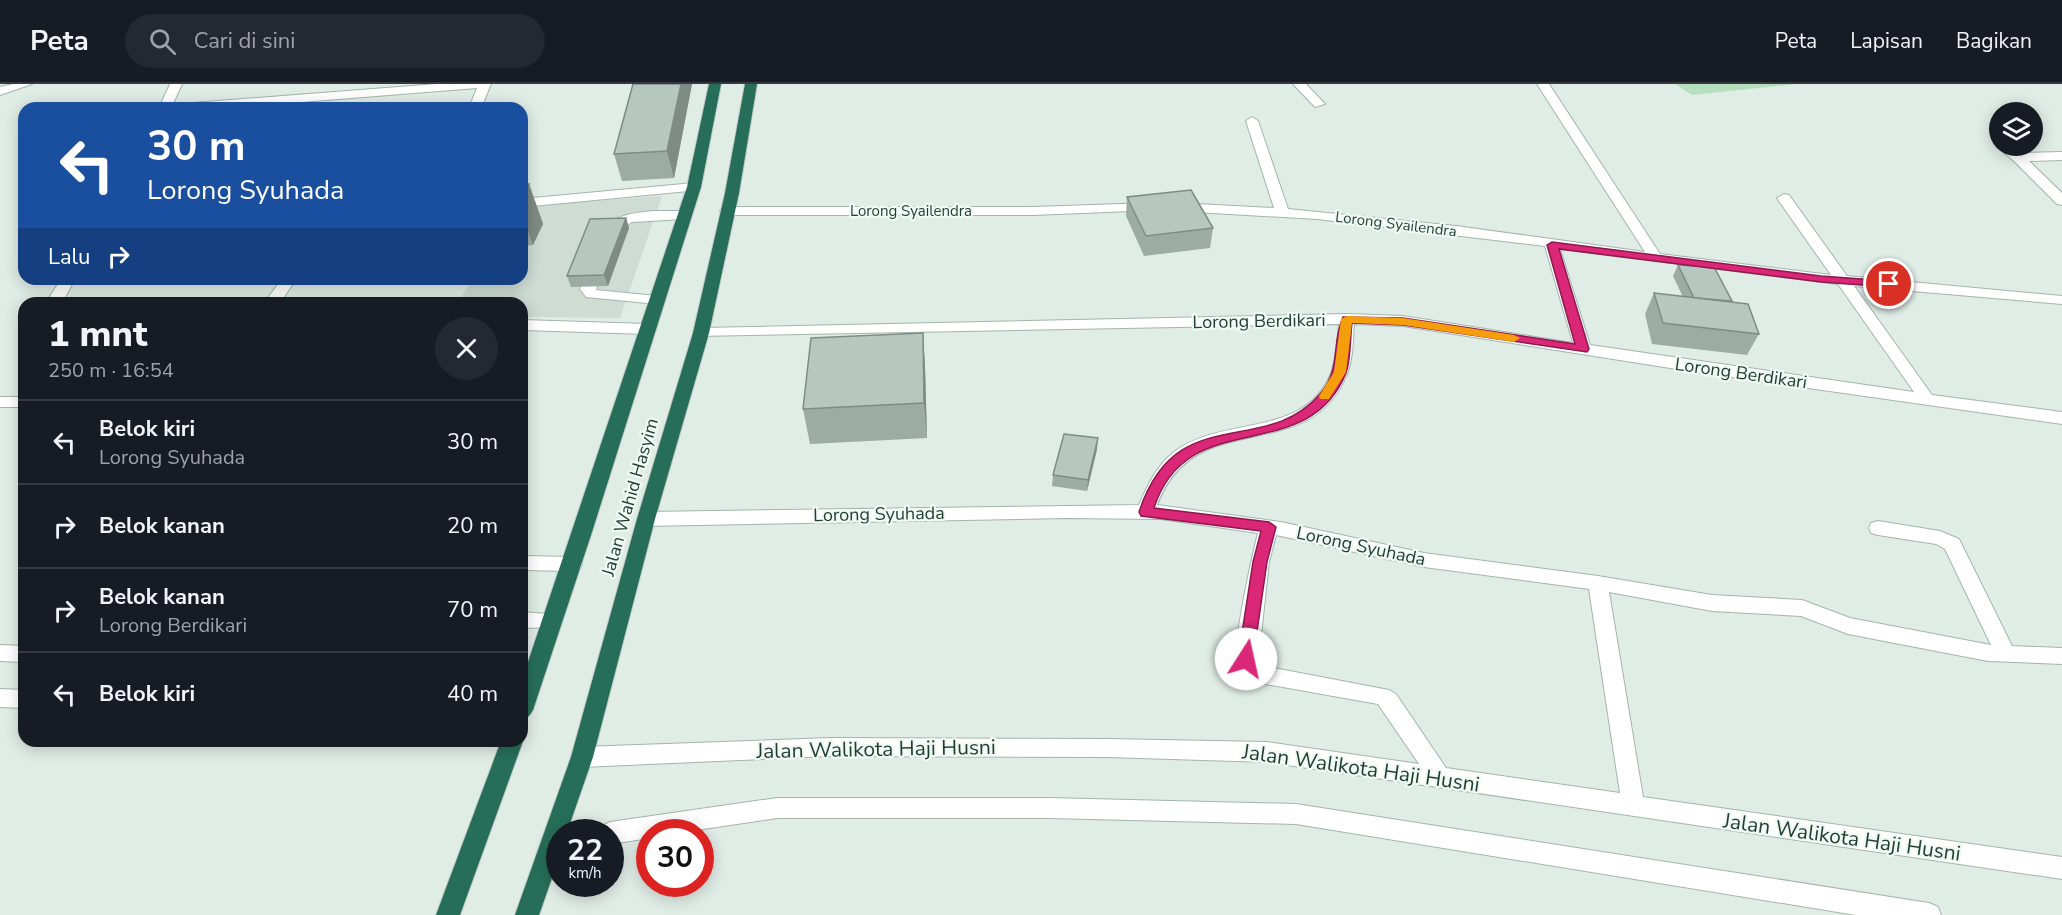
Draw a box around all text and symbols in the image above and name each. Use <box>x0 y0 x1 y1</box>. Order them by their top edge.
search box <box>125 14 545 68</box>
text: Peta <box>30 22 89 60</box>
icon: search <box>146 25 179 58</box>
text: Cari di sini <box>194 26 295 56</box>
text: Peta <box>1775 27 1817 55</box>
text: Lapisan <box>1850 27 1923 55</box>
text: Bagikan <box>1956 27 2032 55</box>
map controls <box>1989 102 2043 156</box>
button: layers <box>1989 102 2043 156</box>
text: 30 m <box>147 118 246 175</box>
icon: left <box>48 126 126 204</box>
text: Lorong Syuhada <box>147 172 344 209</box>
street label: Lorong Syailendra <box>850 201 972 221</box>
street label: Lorong Syailendra <box>1334 207 1458 241</box>
icon: right <box>102 240 135 273</box>
text: Lalu <box>48 242 90 272</box>
pin <box>1863 258 1914 309</box>
icon: arrive <box>1872 267 1905 300</box>
street label: Lorong Berdikari <box>1192 308 1326 334</box>
text: 1 mnt <box>48 310 148 359</box>
button: close <box>435 317 498 380</box>
street label: Lorong Berdikari <box>1673 352 1809 394</box>
text: 250 m · 16:54 <box>48 357 174 384</box>
text: Belok kiri <box>99 414 195 444</box>
street label: Jalan Wahid Hasyim <box>596 415 664 580</box>
icon: left <box>48 426 81 459</box>
text: 30 m <box>447 427 498 457</box>
text: Lorong Syuhada <box>99 444 245 471</box>
street label: Lorong Syuhada <box>813 501 945 527</box>
icon: right <box>48 510 81 543</box>
text: Belok kanan <box>99 511 225 541</box>
text: 20 m <box>447 511 498 541</box>
street label: Lorong Syuhada <box>1294 521 1428 571</box>
text: Belok kanan <box>99 582 225 612</box>
icon: right <box>48 594 81 627</box>
text: 70 m <box>447 595 498 625</box>
text: Lorong Berdikari <box>99 612 247 639</box>
position arrow <box>1214 627 1278 691</box>
icon: left <box>48 678 81 711</box>
text: Belok kiri <box>99 679 195 709</box>
text: 40 m <box>447 679 498 709</box>
street label: Jalan Walikota Haji Husni <box>755 733 996 765</box>
street label: Jalan Walikota Haji Husni <box>1240 737 1481 799</box>
street label: Jalan Walikota Haji Husni <box>1721 806 1962 868</box>
speed limit sign: 30 <box>636 819 714 897</box>
text: 22 <box>567 830 603 871</box>
text: km/h <box>568 863 602 883</box>

